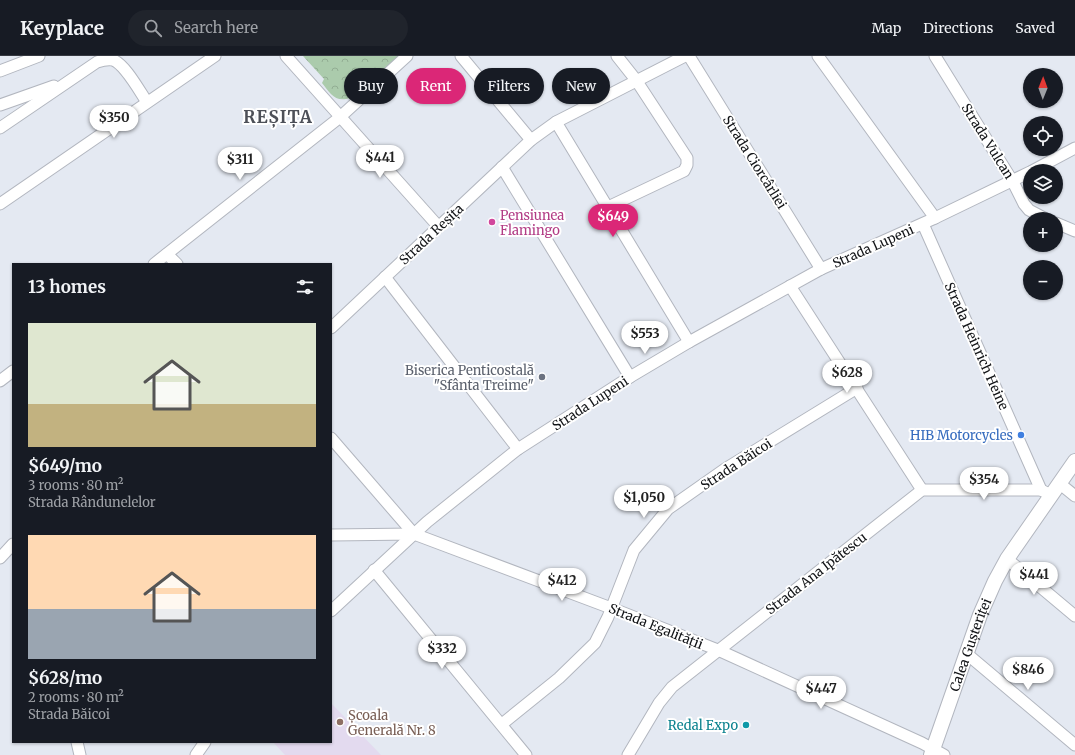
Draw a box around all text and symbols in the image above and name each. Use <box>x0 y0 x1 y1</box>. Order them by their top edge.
search box <box>128 10 408 46</box>
text: Keyplace <box>20 16 104 40</box>
icon: search <box>142 17 164 39</box>
text: Search here <box>174 18 258 37</box>
text: Map <box>871 19 901 37</box>
text: Directions <box>923 19 993 37</box>
text: Saved <box>1015 19 1055 37</box>
chip: Buy <box>344 68 398 104</box>
chip: Rent <box>406 68 466 104</box>
chip: Filters <box>474 68 544 104</box>
chip: New <box>552 68 610 104</box>
north arrow <box>1023 68 1063 108</box>
map controls <box>1023 68 1063 300</box>
street label: Strada Vulcan <box>958 100 1018 183</box>
pin: $350 <box>90 105 138 139</box>
district label: REȘIȚA <box>243 106 313 128</box>
text: $350 <box>98 109 130 126</box>
street label: Strada Ciorcârliei <box>719 112 790 212</box>
button: locate <box>1023 116 1063 156</box>
pin: $441 <box>356 145 404 179</box>
pin: $311 <box>216 147 264 181</box>
text: $441 <box>365 149 395 166</box>
text: $311 <box>227 151 253 168</box>
button: layers <box>1023 164 1063 204</box>
street label: Strada Reșița <box>396 200 467 268</box>
pin: $649 <box>589 204 637 238</box>
place label: Pensiunea Flamingo <box>500 207 564 239</box>
text: $649 <box>597 208 629 225</box>
button: + <box>1023 212 1063 252</box>
marker: Pensiunea Flamingo <box>487 217 497 227</box>
street label: Strada Lupeni <box>830 221 917 272</box>
button: − <box>1023 260 1063 300</box>
text: 13 homes <box>28 276 106 298</box>
icon: filters <box>294 276 316 298</box>
street label: Strada Heinrich Heine <box>941 280 1012 413</box>
pin: $553 <box>621 321 669 355</box>
text: $553 <box>630 325 660 342</box>
icon: home <box>136 349 208 421</box>
pin: $628 <box>823 360 871 394</box>
place label: Biserica Penticostală "Sfânta Treime" <box>405 362 534 394</box>
text: $628 <box>831 364 863 381</box>
marker: Biserica Penticostală "Sfânta Treime" <box>537 372 547 382</box>
street label: Strada Lupeni <box>549 373 632 434</box>
place label: HIB Motorcycles <box>910 427 1013 444</box>
marker: HIB Motorcycles <box>1016 430 1026 440</box>
street label: Strada Băicoi <box>697 435 775 494</box>
text: $649/mo <box>28 455 102 477</box>
pin: $354 <box>960 467 1008 501</box>
text: $354 <box>969 471 999 488</box>
text: 3 rooms · 80 m² <box>28 477 123 494</box>
pin: $1,050 <box>611 485 677 519</box>
text: $1,050 <box>623 489 665 506</box>
text: Strada Rândunelelor <box>28 494 156 511</box>
street label: Strada Ana Ipătescu <box>762 529 870 618</box>
icon: home <box>136 561 208 633</box>
pin: $441 <box>1010 562 1058 596</box>
text: $441 <box>1019 566 1049 583</box>
pin: $412 <box>538 568 586 602</box>
text: $412 <box>547 572 577 589</box>
street label: Calea Gușteriței <box>946 596 995 694</box>
street label: Strada Egalității <box>606 600 705 653</box>
pin: $332 <box>418 636 466 670</box>
text: $332 <box>427 640 457 657</box>
pin: $846 <box>1004 657 1052 691</box>
text: $846 <box>1012 661 1044 678</box>
text: $628/mo <box>28 667 102 689</box>
pin: $447 <box>797 676 845 710</box>
text: $447 <box>805 680 837 697</box>
text: 2 rooms · 80 m² <box>28 689 124 706</box>
text: Strada Băicoi <box>28 706 110 723</box>
place label: Școala Generală Nr. 8 <box>348 707 436 739</box>
marker: Școala Generală Nr. 8 <box>335 717 345 727</box>
place label: Redal Expo <box>668 717 738 734</box>
marker: Redal Expo <box>741 720 751 730</box>

